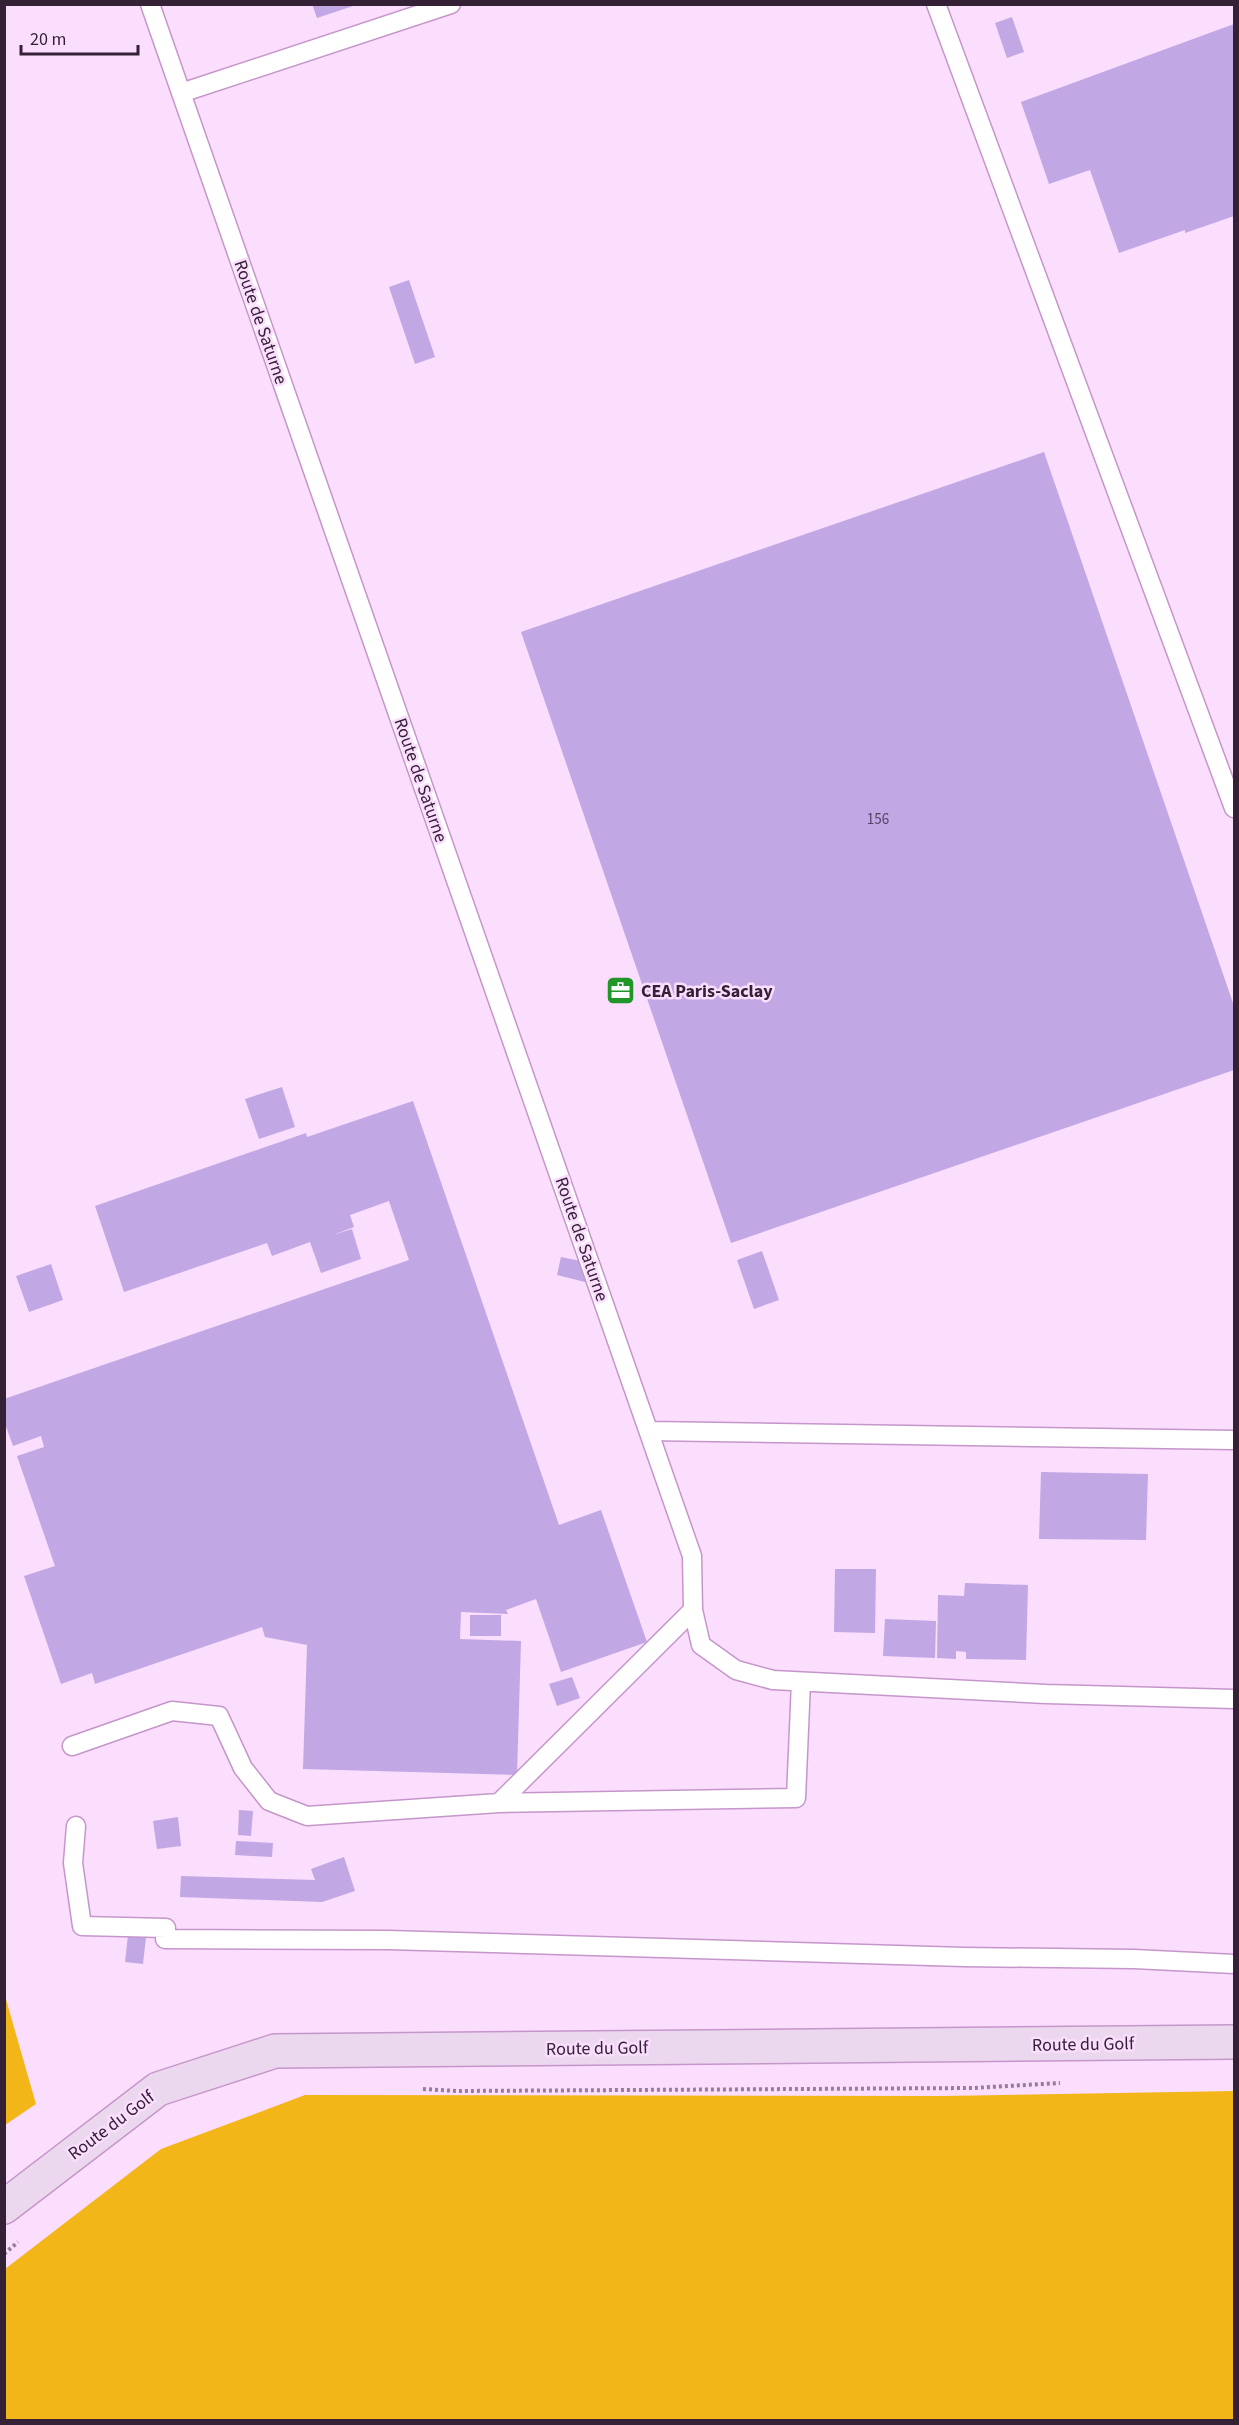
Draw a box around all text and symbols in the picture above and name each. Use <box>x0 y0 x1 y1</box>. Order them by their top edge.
scale bar <box>21 18 138 56</box>
text: 20 m <box>30 27 66 52</box>
street label: Route de Saturne <box>228 257 294 388</box>
street label: Route de Saturne <box>388 715 454 846</box>
house number: 156 <box>867 809 889 830</box>
office icon: CEA Paris-Saclay <box>604 975 636 1007</box>
place label: CEA Paris-Saclay <box>641 979 773 1004</box>
street label: Route de Saturne <box>549 1174 615 1305</box>
street label: Route du Golf <box>1032 2031 1135 2058</box>
street label: Route du Golf <box>546 2035 649 2062</box>
street label: Route du Golf <box>63 2084 160 2166</box>

